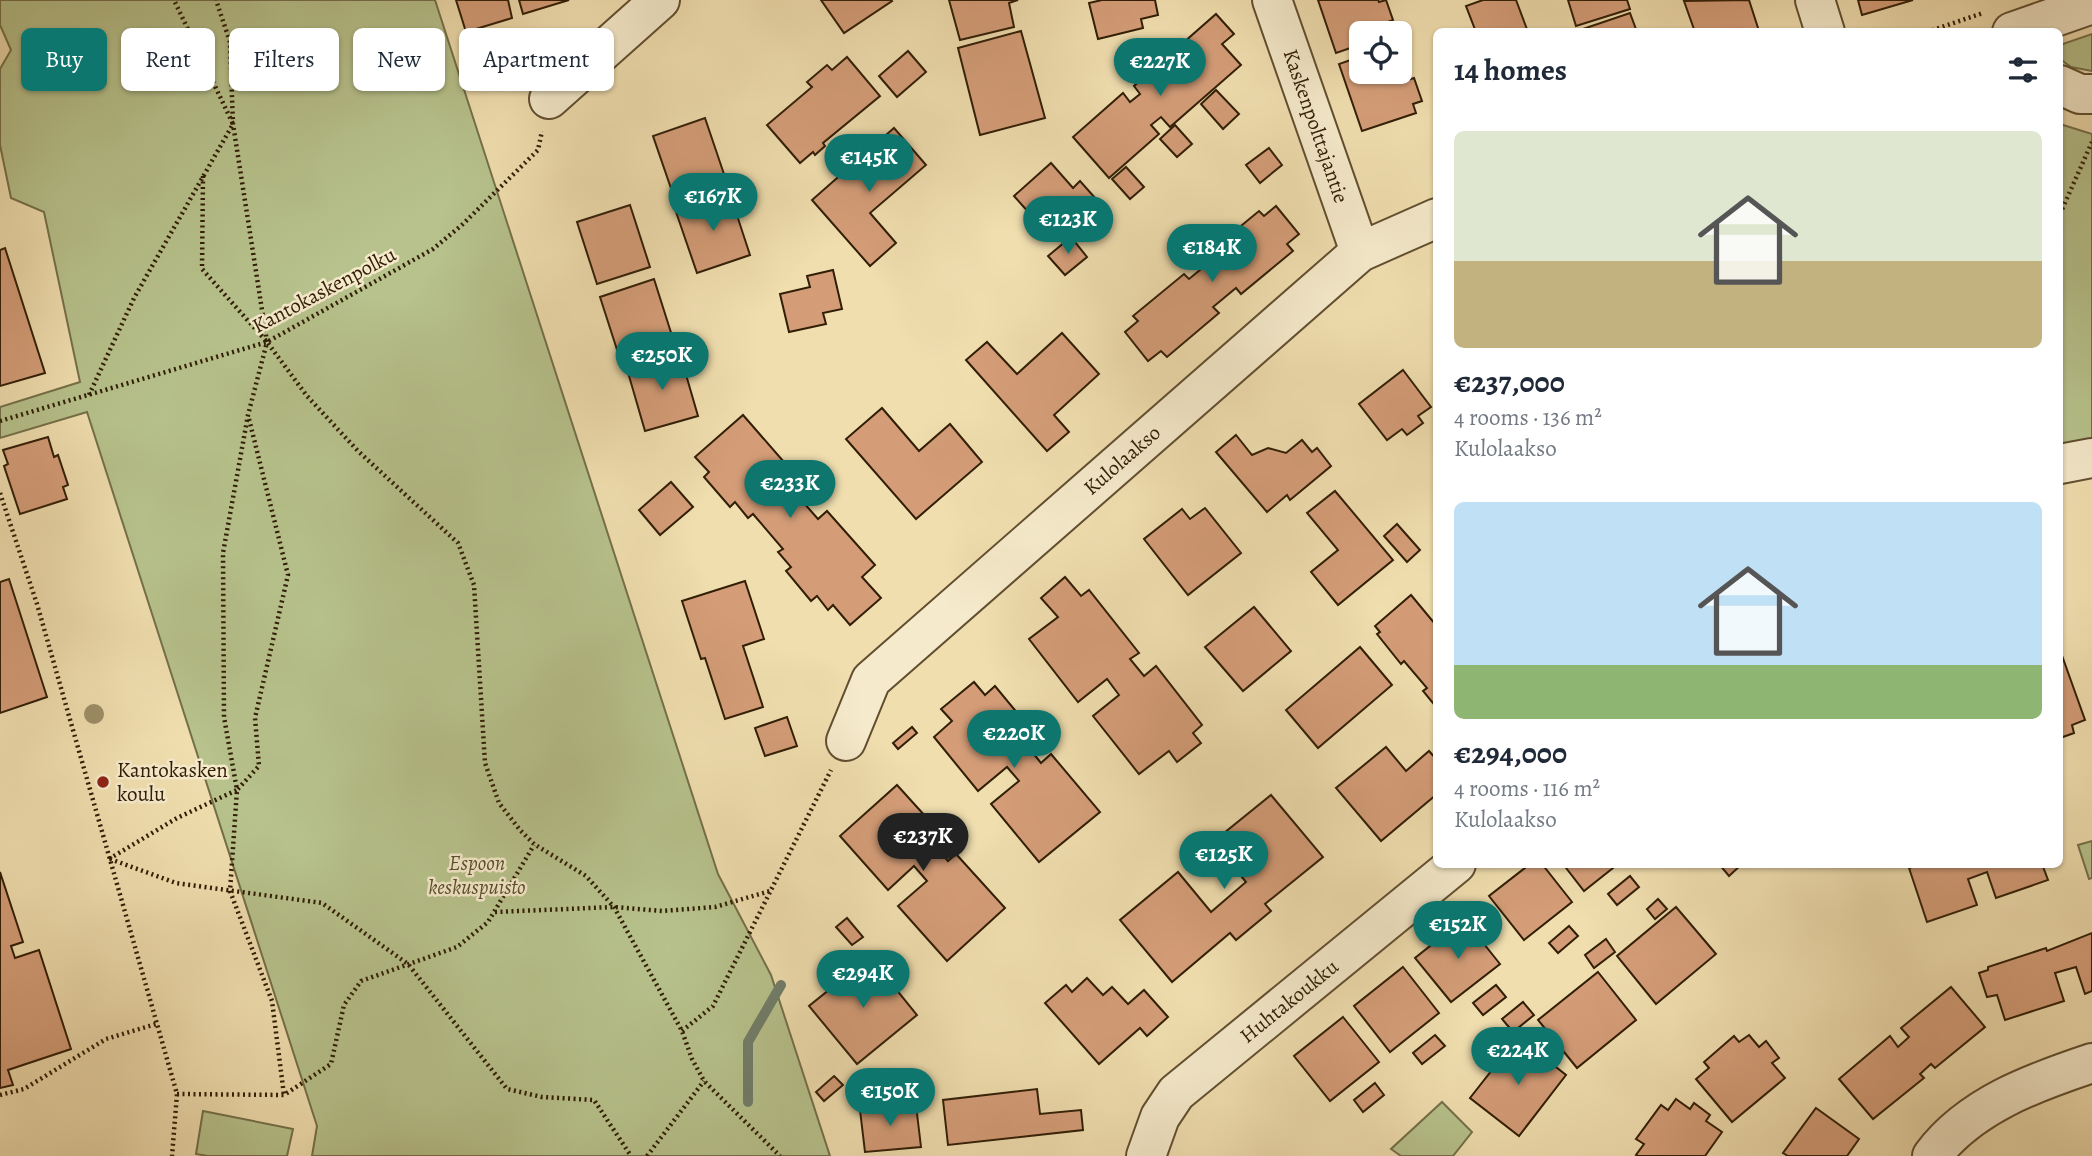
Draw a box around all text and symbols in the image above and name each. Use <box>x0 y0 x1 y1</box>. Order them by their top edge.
map controls <box>1349 21 1412 84</box>
button: locate <box>1349 21 1412 84</box>
chip: Buy <box>21 28 107 91</box>
chip: Rent <box>121 28 215 91</box>
chip: Filters <box>229 28 339 91</box>
chip: New <box>353 28 445 91</box>
chip: Apartment <box>459 28 614 91</box>
pin: €227K <box>1111 38 1209 98</box>
text: €227K <box>1130 45 1190 76</box>
street label: Kaskenpolttajantie <box>1277 45 1355 207</box>
text: 14 homes <box>1454 50 1567 90</box>
icon: filters <box>2004 51 2042 89</box>
pin: €145K <box>820 134 918 194</box>
text: €145K <box>840 141 898 172</box>
pin: €167K <box>664 174 762 233</box>
icon: home <box>1685 177 1811 303</box>
text: €167K <box>684 180 742 211</box>
pin: €123K <box>1019 196 1117 256</box>
text: €123K <box>1039 203 1097 234</box>
pin: €184K <box>1163 224 1261 284</box>
text: €184K <box>1183 231 1241 262</box>
street label: Kantokaskenpolku <box>247 240 401 340</box>
pin: €250K <box>613 332 711 392</box>
text: €250K <box>632 339 692 370</box>
text: €237,000 <box>1454 362 1565 402</box>
text: 4 rooms · 136 m² <box>1454 402 1602 433</box>
street label: Kulolaakso <box>1077 419 1167 501</box>
text: Kulolaakso <box>1454 433 1557 464</box>
pin: €233K <box>741 461 839 520</box>
text: €233K <box>760 467 820 498</box>
icon: home <box>1685 548 1811 674</box>
pin: €220K <box>965 710 1063 770</box>
text: €220K <box>983 717 1045 748</box>
text: €294,000 <box>1454 733 1567 773</box>
place label: Kantokasken koulu <box>117 756 228 808</box>
text: 4 rooms · 116 m² <box>1454 773 1600 804</box>
marker: Kantokasken koulu <box>95 774 111 790</box>
text: Kulolaakso <box>1454 804 1557 835</box>
pin: €237K <box>874 814 972 873</box>
text: €237K <box>893 820 953 851</box>
pin: €125K <box>1175 832 1273 891</box>
text: €125K <box>1195 838 1253 869</box>
park label: Espoon keskuspuisto <box>428 849 526 901</box>
pin: €152K <box>1409 902 1507 961</box>
text: €152K <box>1429 908 1487 939</box>
pin: €294K <box>814 950 912 1010</box>
street label: Huhtakoukku <box>1234 952 1345 1049</box>
text: €294K <box>833 957 893 988</box>
pin: €224K <box>1469 1028 1567 1087</box>
text: €224K <box>1487 1034 1549 1065</box>
pin: €150K <box>841 1068 939 1128</box>
text: €150K <box>861 1075 919 1106</box>

